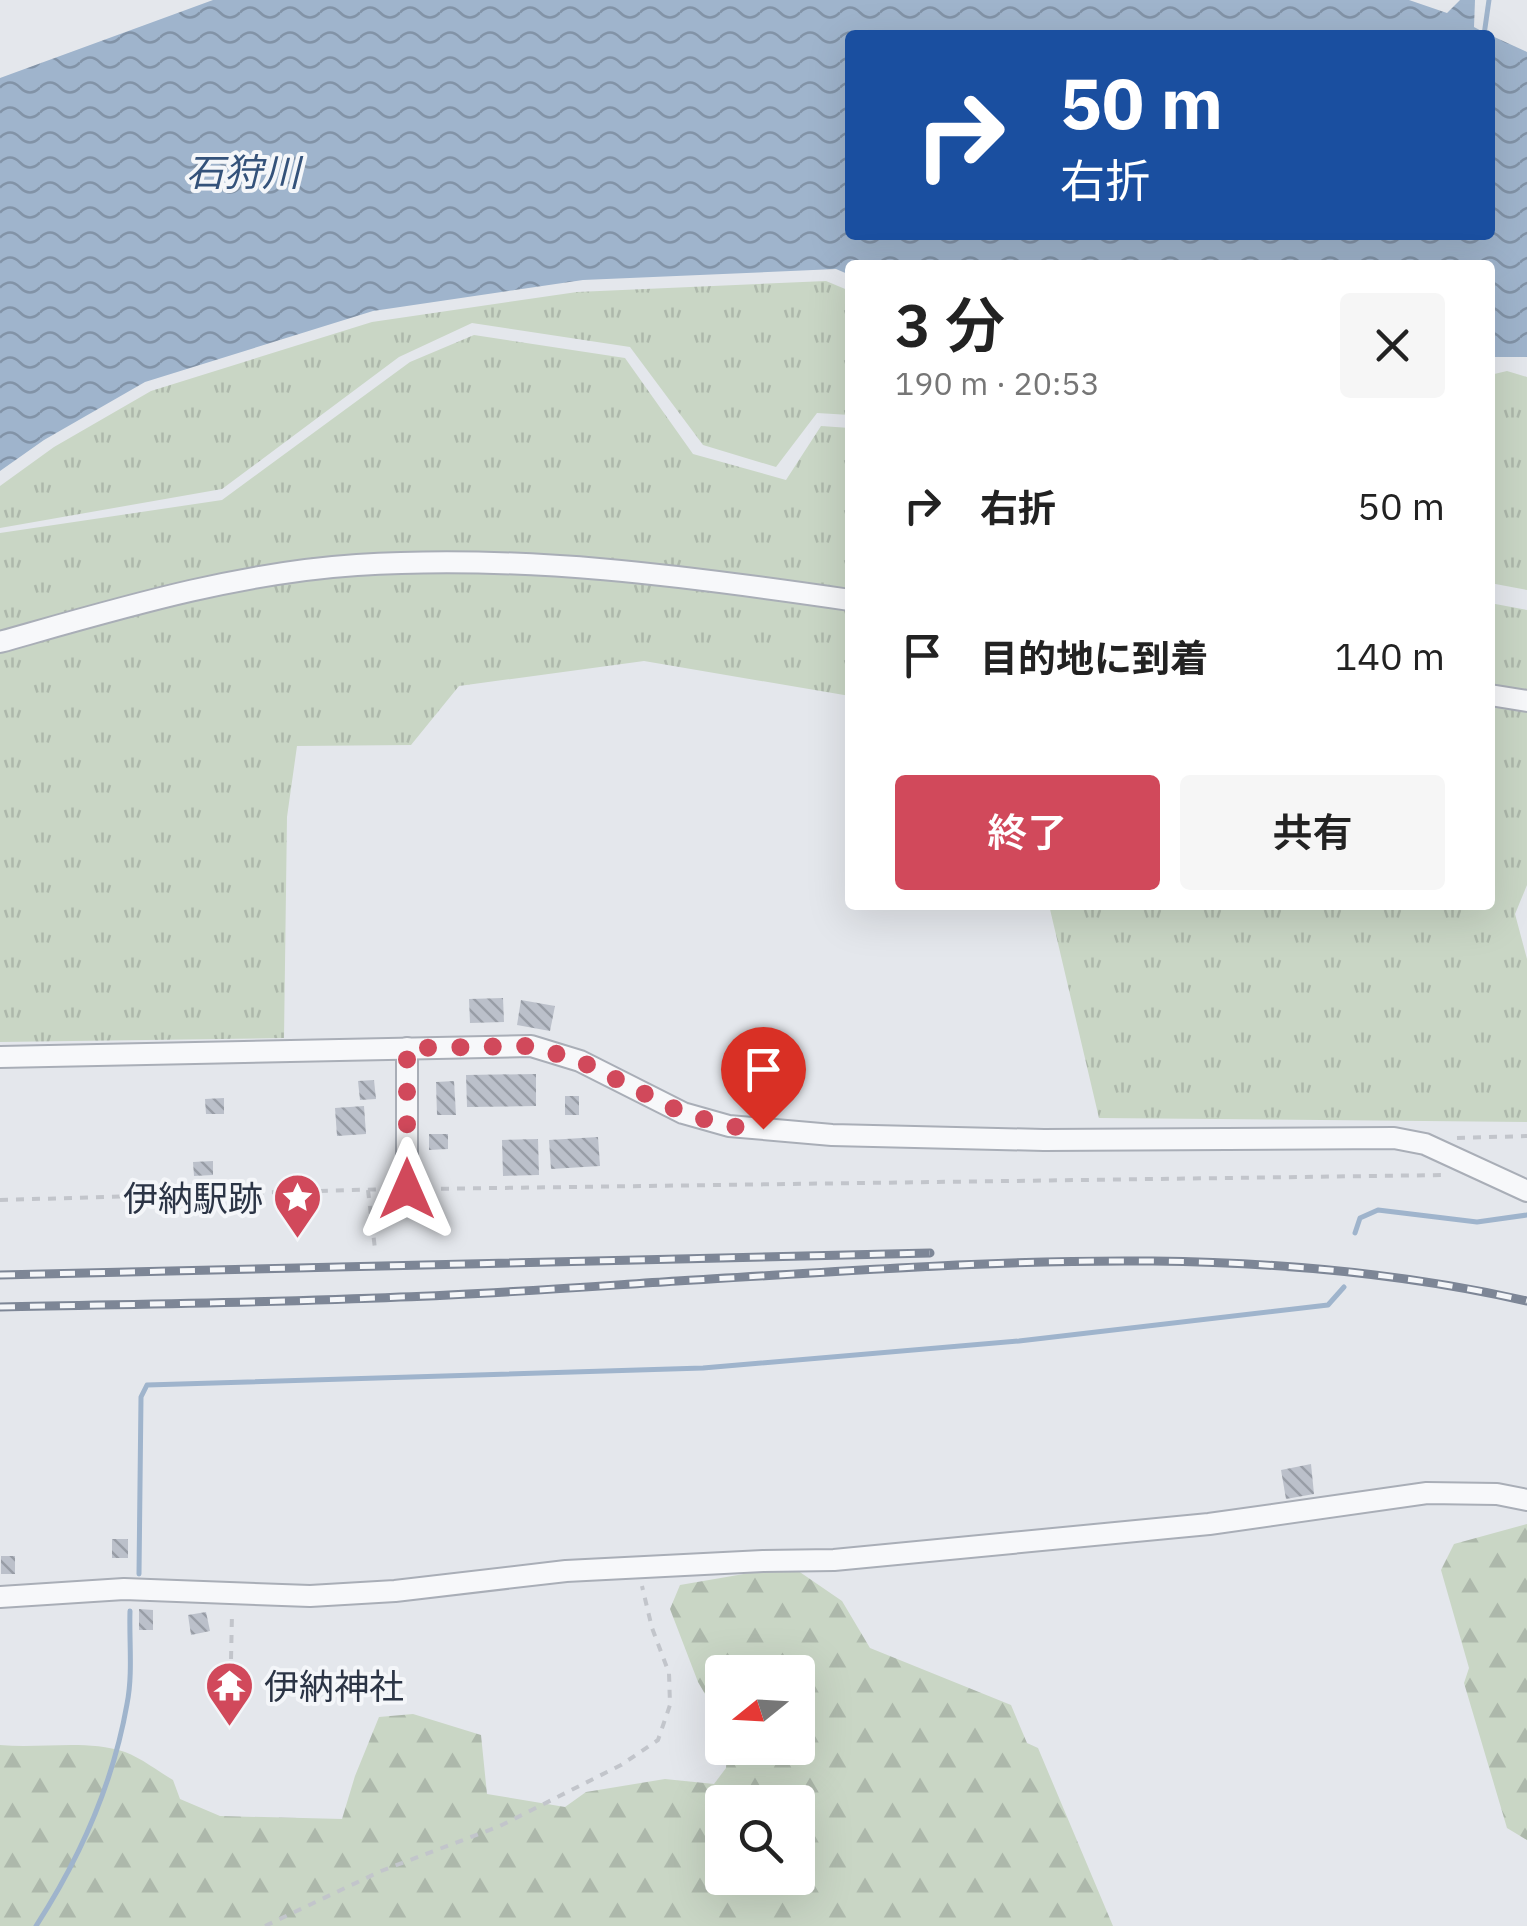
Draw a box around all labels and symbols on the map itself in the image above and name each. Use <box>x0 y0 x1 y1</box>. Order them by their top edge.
water label: 石狩川 <box>186 147 304 196</box>
pin <box>721 1027 806 1130</box>
position arrow <box>355 1137 459 1241</box>
place icon: 伊納駅跡 <box>272 1172 324 1240</box>
place label: 伊納駅跡 <box>123 1175 263 1221</box>
north arrow <box>705 1655 815 1765</box>
temple icon: 伊納神社 <box>203 1660 255 1728</box>
place label: 伊納神社 <box>264 1663 404 1709</box>

